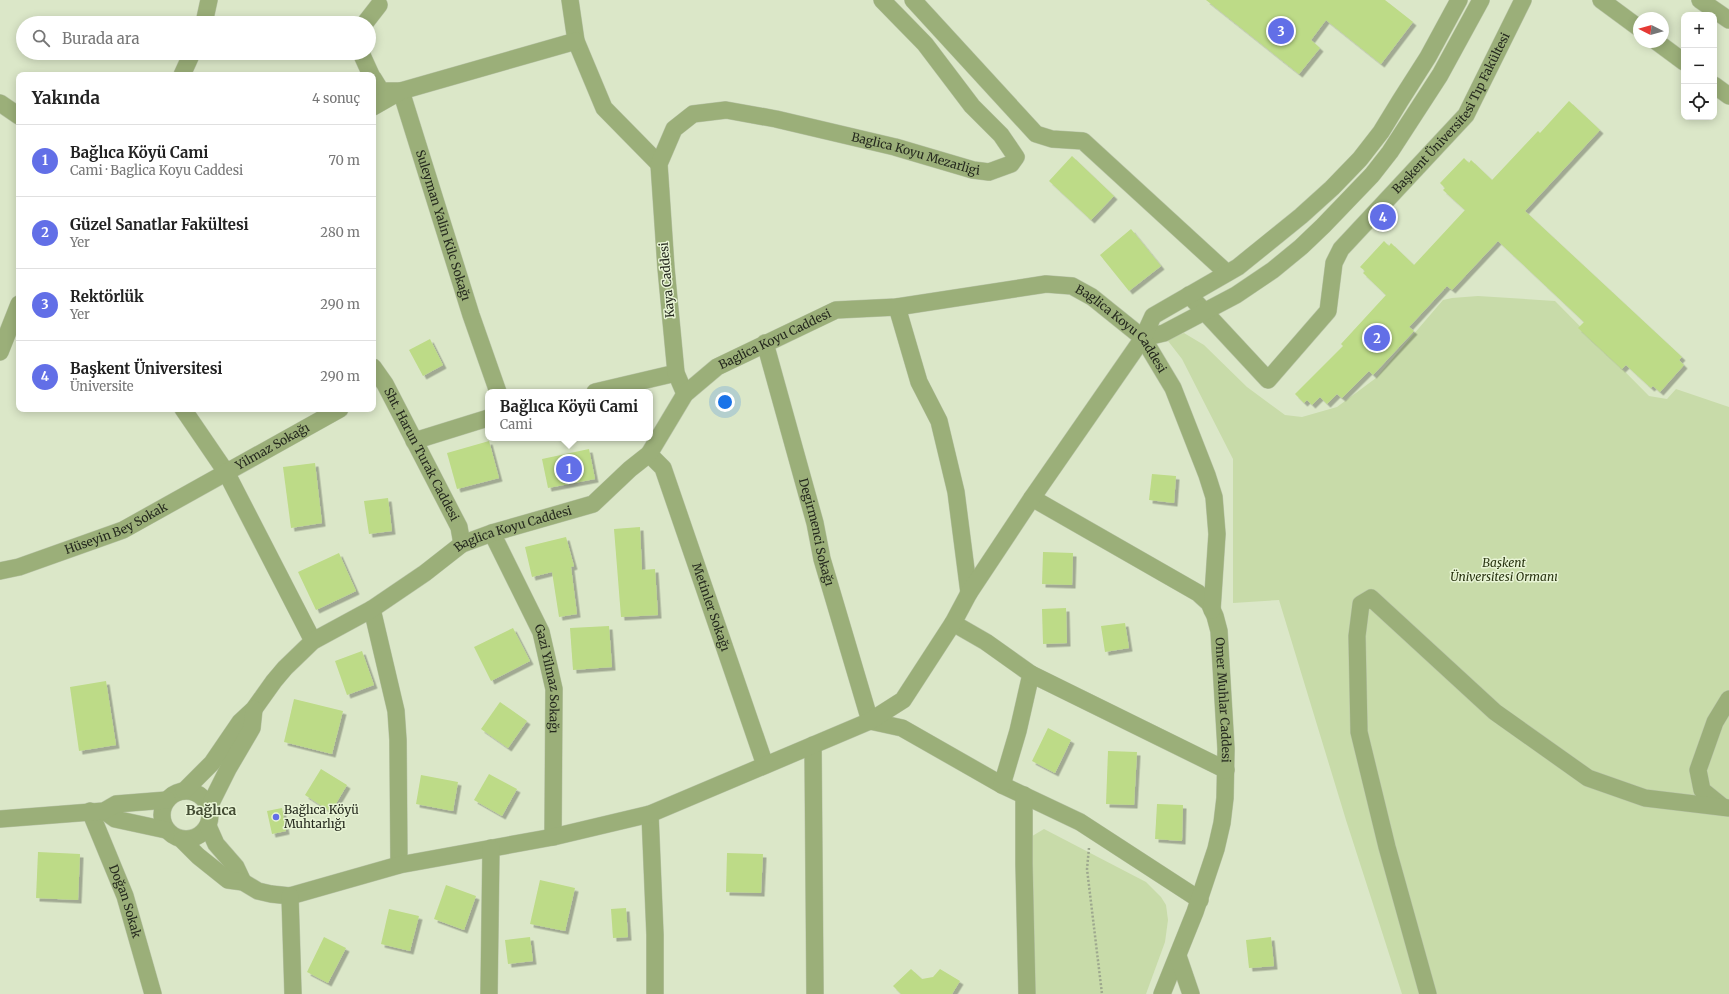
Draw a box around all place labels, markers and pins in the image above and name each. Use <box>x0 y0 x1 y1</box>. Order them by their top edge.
pin: 3 <box>1268 16 1294 46</box>
pin: 4 <box>1370 202 1396 232</box>
pin: 2 <box>1364 323 1390 353</box>
pin: 1 <box>556 454 582 484</box>
place label: Bağlıca Köyü Muhtarlığı <box>284 802 359 831</box>
marker: Bağlıca Köyü Muhtarlığı <box>271 812 281 822</box>

